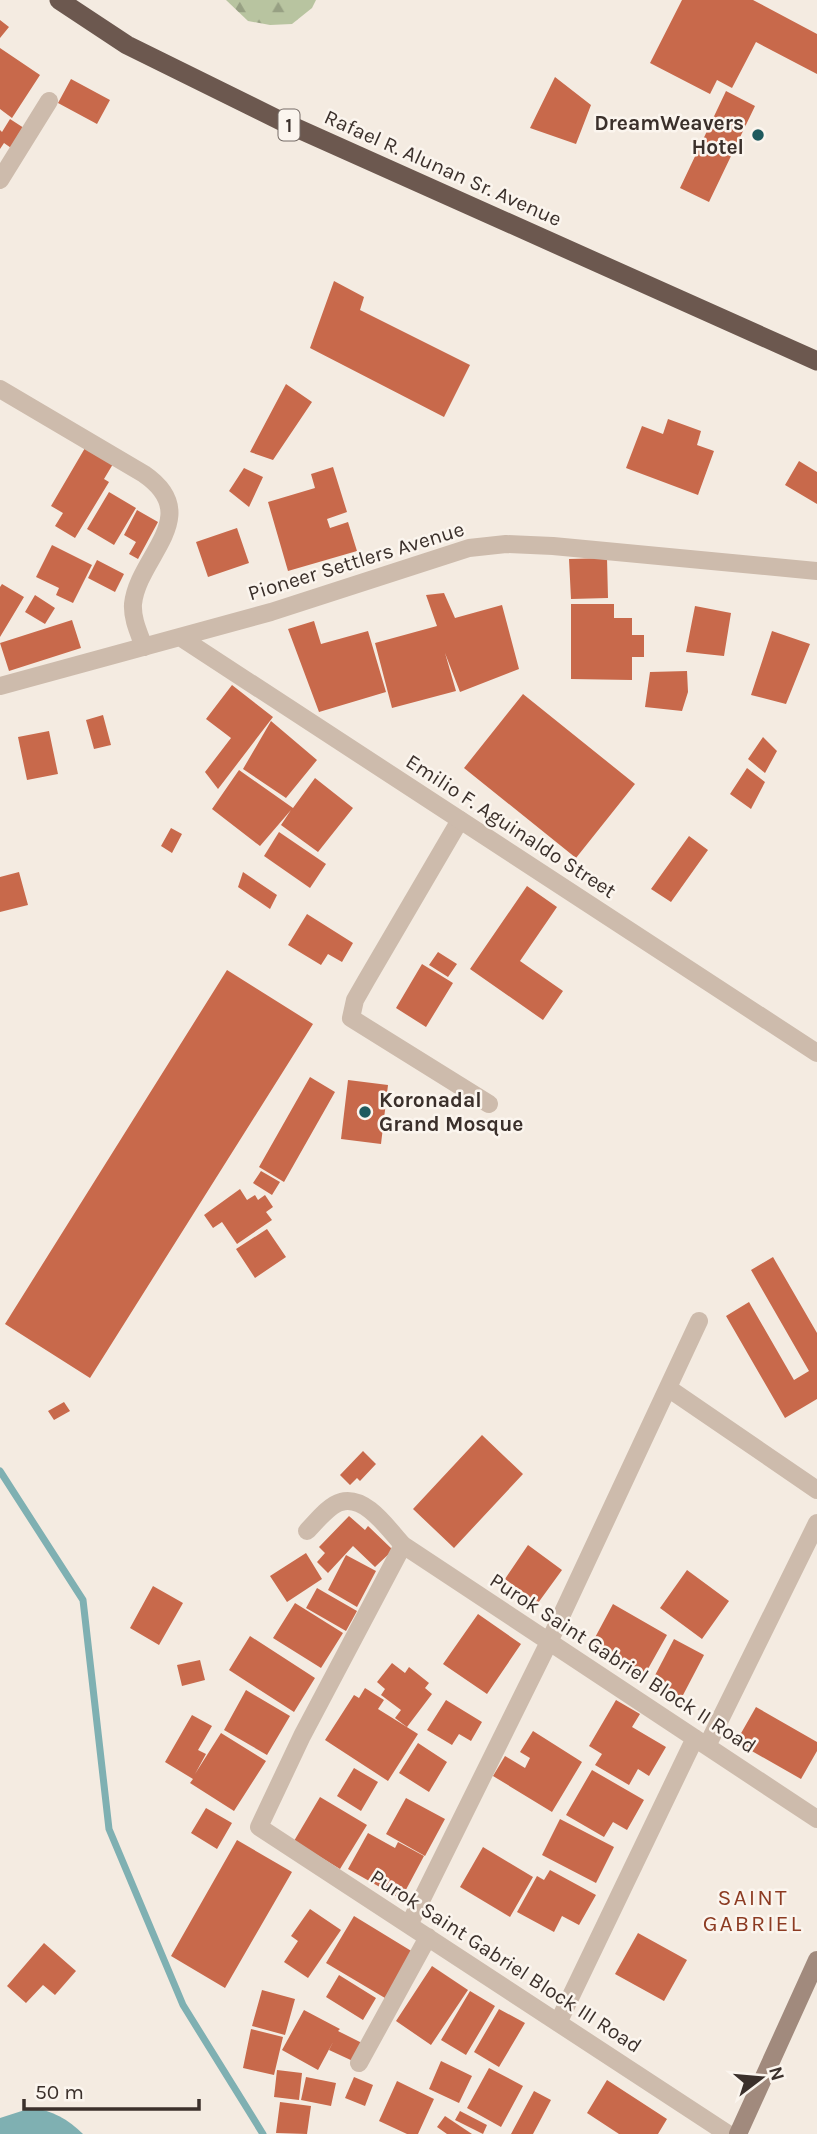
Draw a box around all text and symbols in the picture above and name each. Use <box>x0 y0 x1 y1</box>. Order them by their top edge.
street label: Rafael R. Alunan Sr. Avenue <box>321 105 565 231</box>
road number: 1 <box>278 110 300 140</box>
place label: DreamWeavers Hotel <box>594 111 744 159</box>
marker: DreamWeavers Hotel <box>750 127 766 143</box>
street label: Pioneer Settlers Avenue <box>245 517 467 605</box>
street label: Emilio F. Aguinaldo Street <box>401 749 621 903</box>
place label: Koronadal Grand Mosque <box>379 1088 523 1137</box>
marker: Koronadal Grand Mosque <box>357 1104 373 1120</box>
street label: Purok Saint Gabriel Block II Road <box>485 1568 761 1758</box>
street label: Purok Saint Gabriel Block III Road <box>366 1864 646 2058</box>
district label: SAINT GABRIEL <box>703 1884 803 1937</box>
north arrow <box>726 2043 796 2113</box>
text: N <box>764 2064 789 2083</box>
scale bar <box>24 2068 200 2112</box>
text: 50 m <box>35 2080 84 2104</box>

